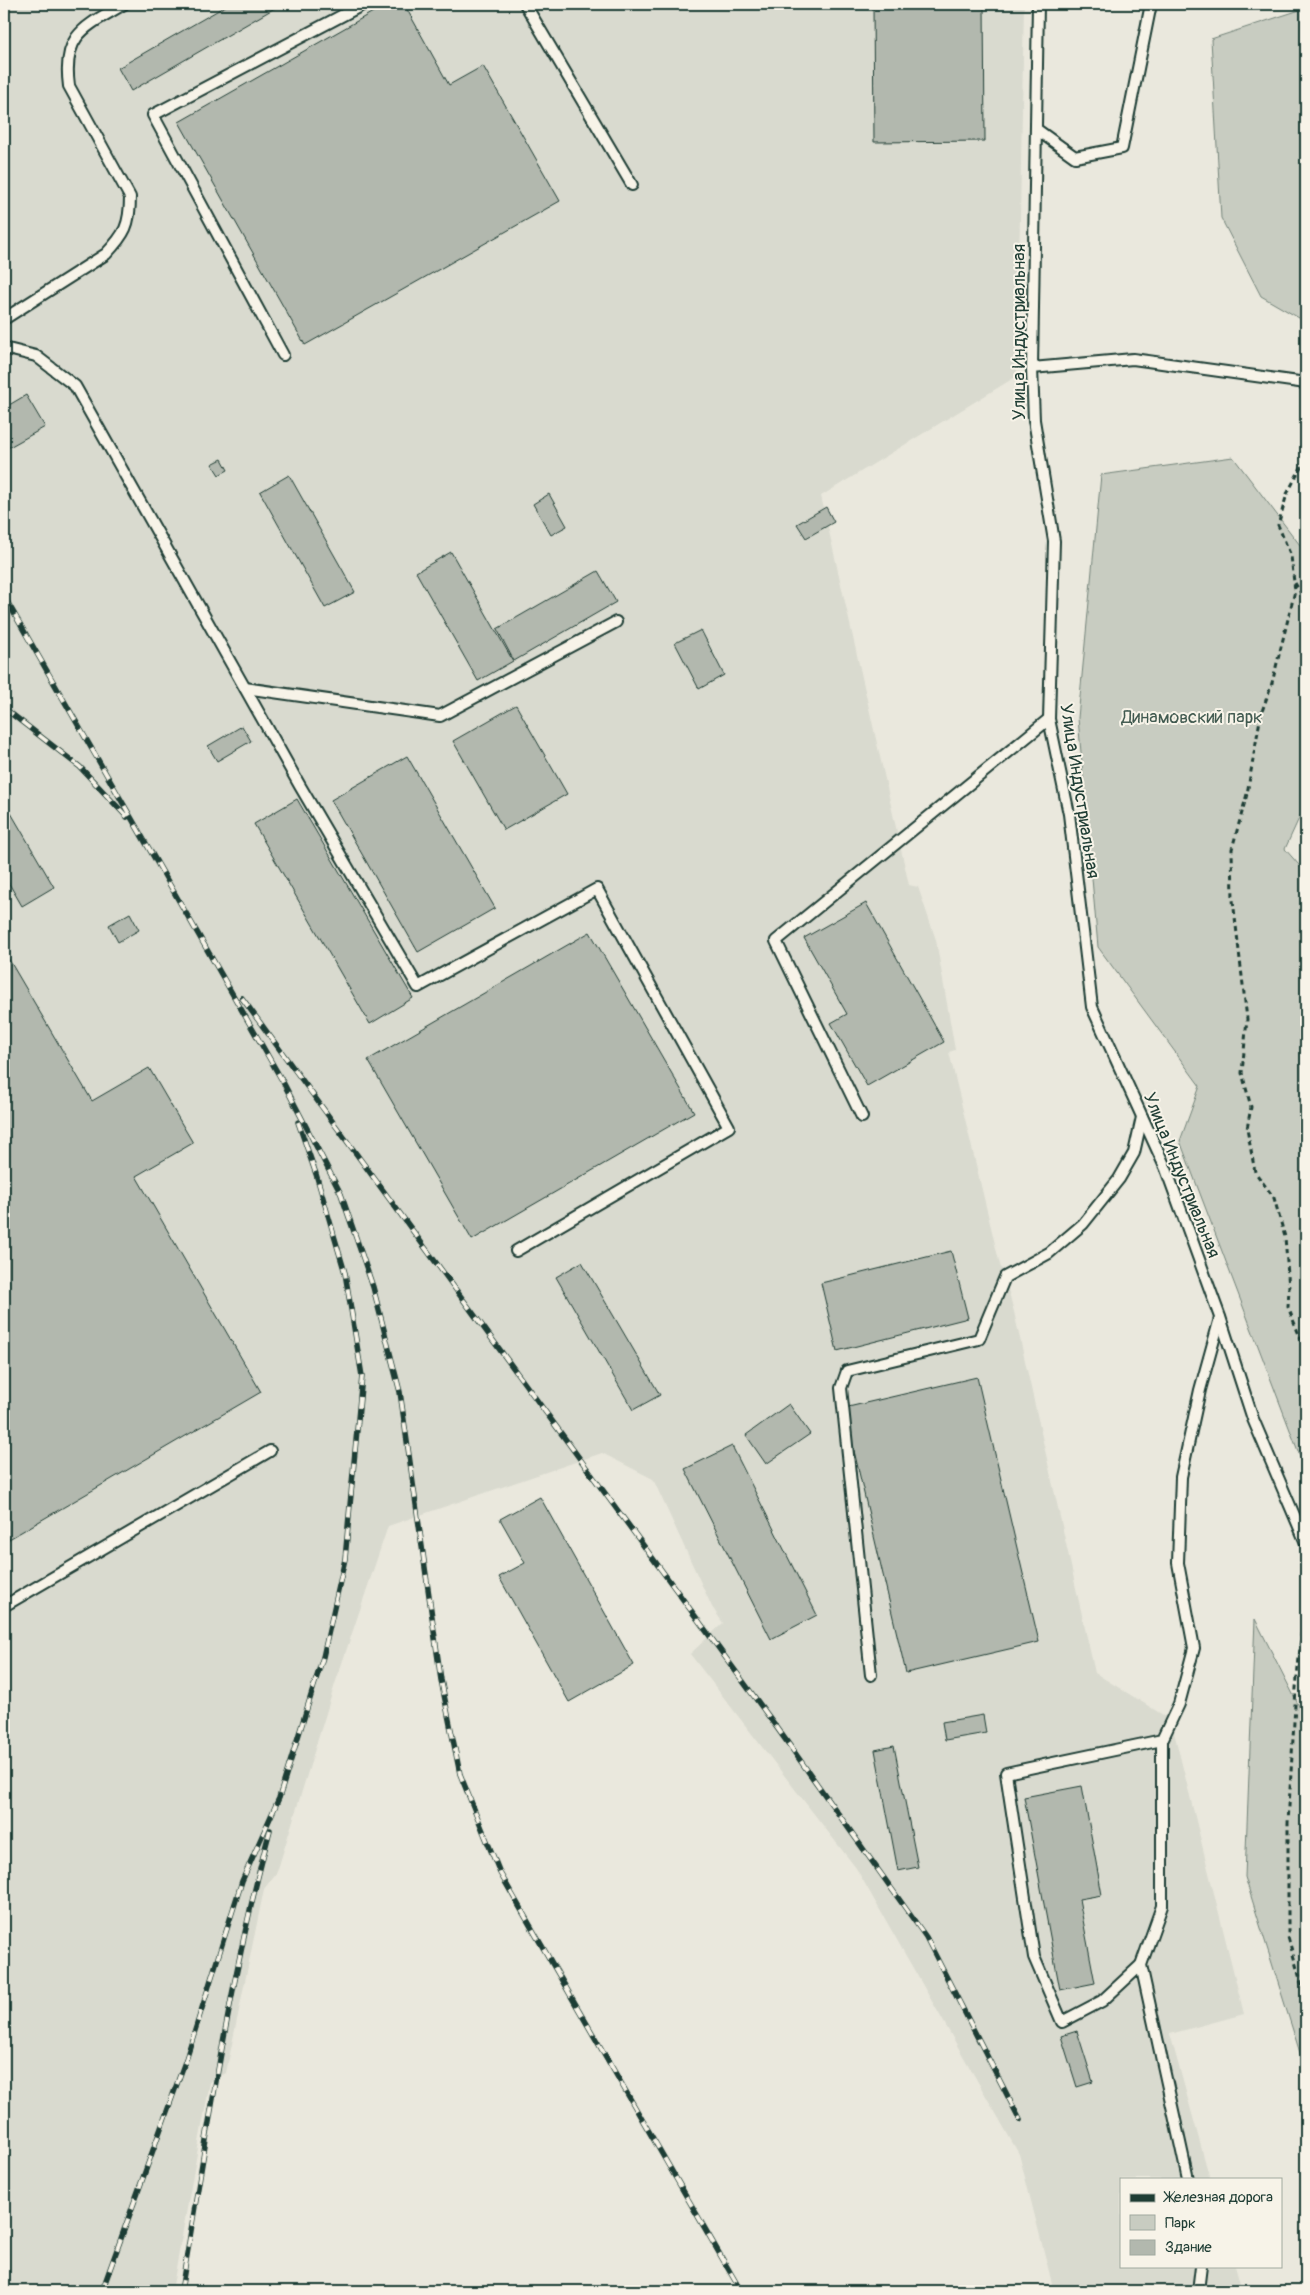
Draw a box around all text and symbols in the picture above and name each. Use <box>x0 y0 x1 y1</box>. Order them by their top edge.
street label: Улица Индустриальная <box>1008 244 1031 420</box>
street label: Улица Индустриальная <box>1054 702 1105 880</box>
park label: Динамовский парк <box>1121 706 1262 729</box>
street label: Улица Индустриальная <box>1138 1089 1225 1261</box>
legend <box>1120 2178 1282 2268</box>
text: Железная дорога <box>1163 2188 1273 2207</box>
text: Парк <box>1165 2214 1196 2233</box>
text: Здание <box>1165 2238 1212 2257</box>

